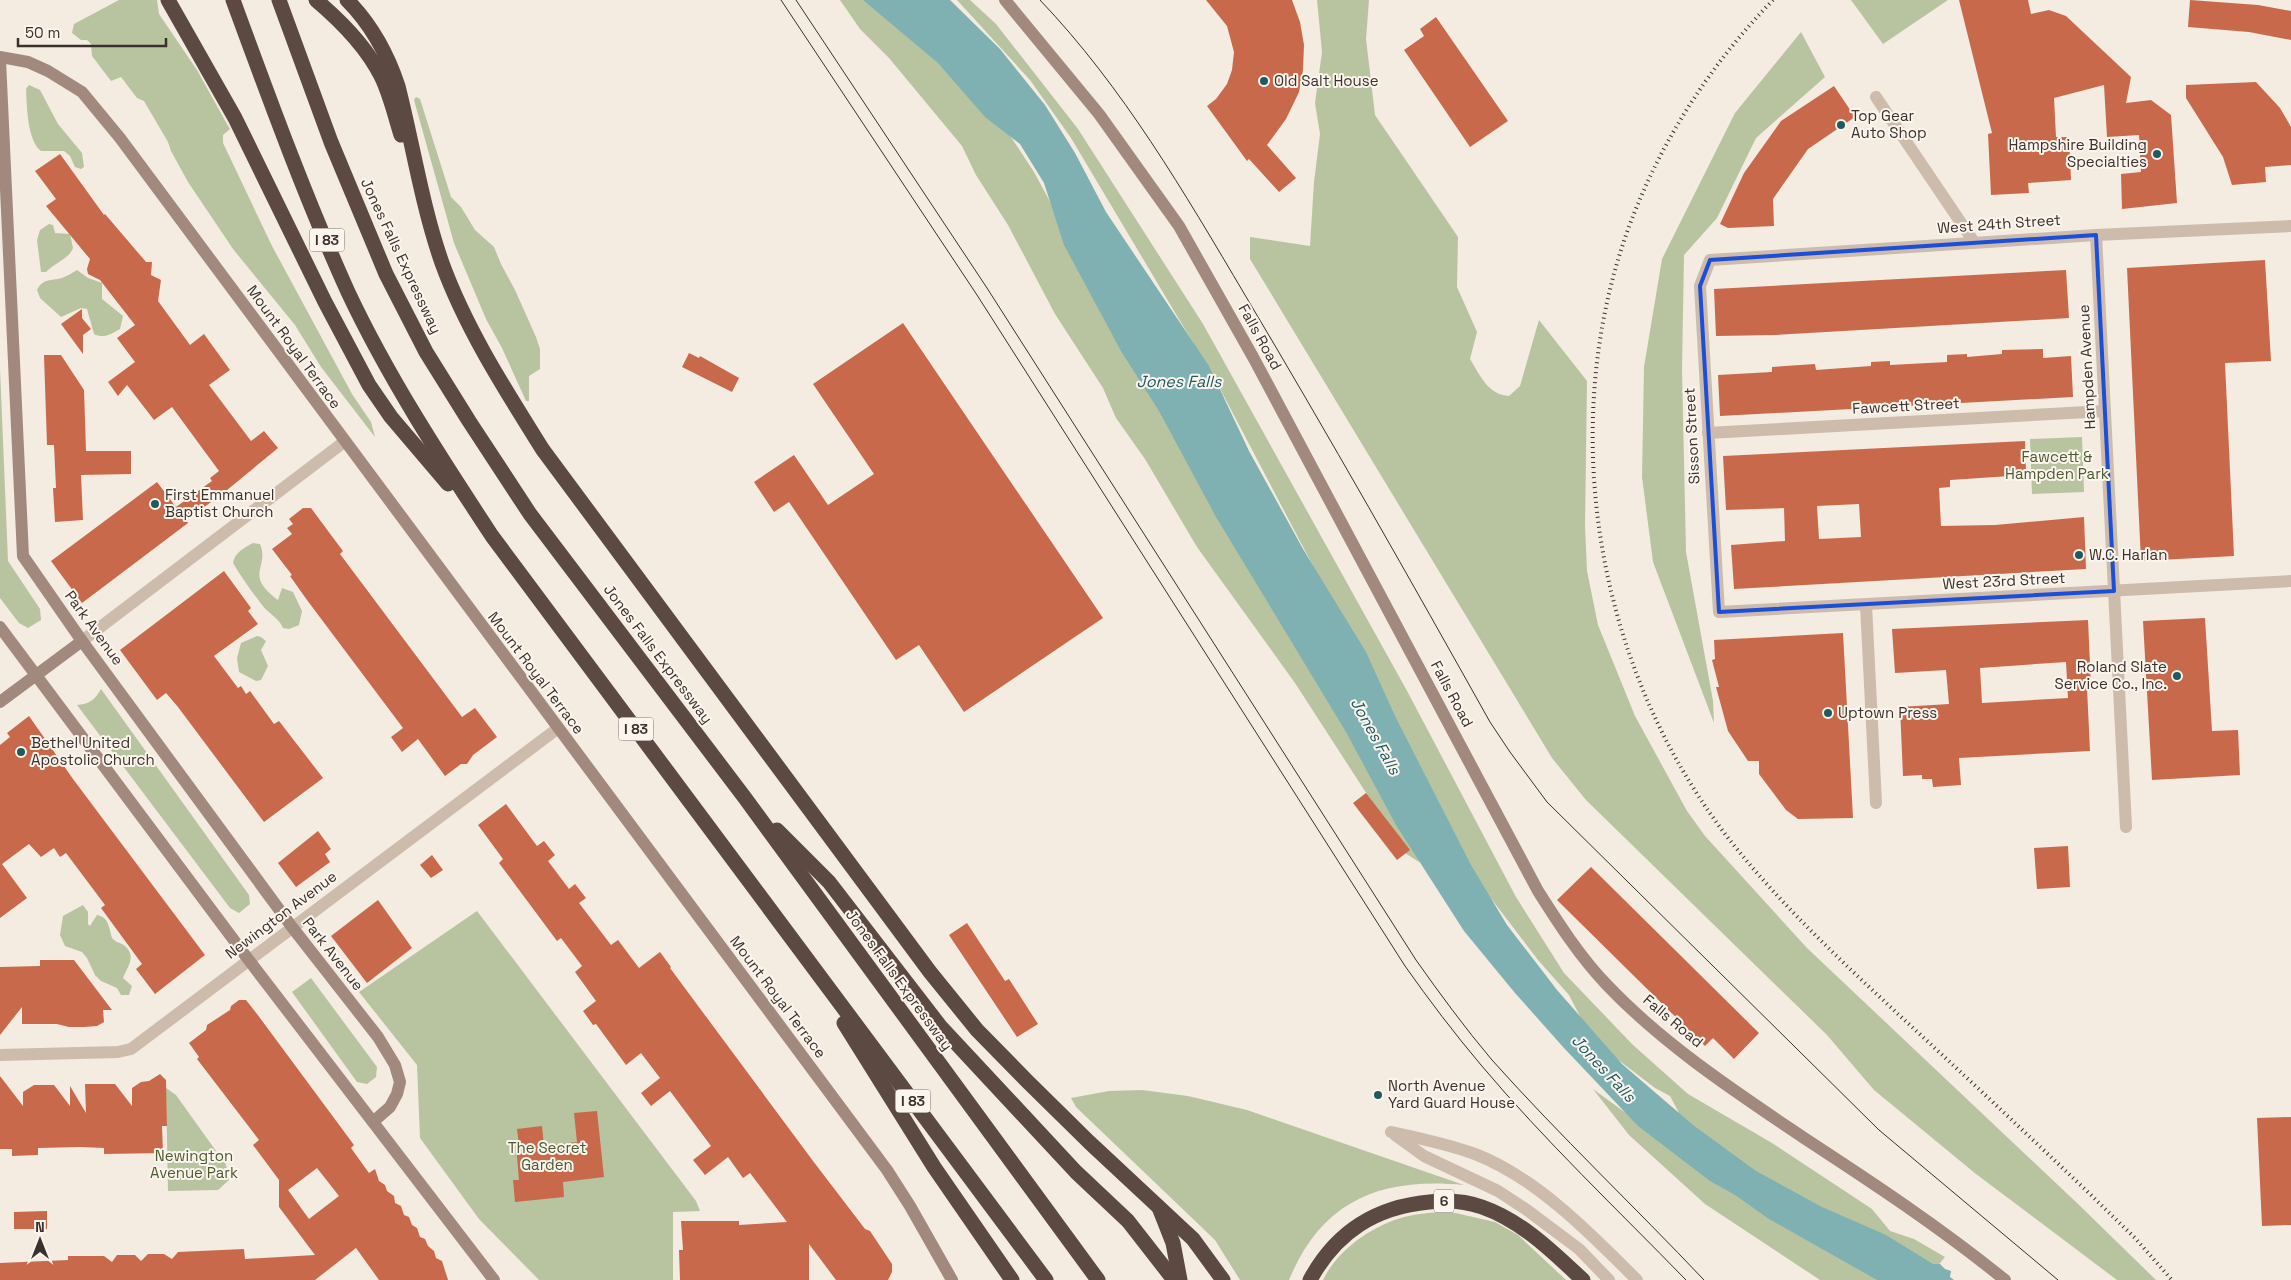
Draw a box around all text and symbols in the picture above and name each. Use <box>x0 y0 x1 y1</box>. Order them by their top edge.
scale bar <box>18 15 165 47</box>
text: 50 m <box>25 23 60 42</box>
place label: Old Salt House <box>1274 71 1379 90</box>
marker: Old Salt House <box>1258 75 1270 87</box>
place label: Top Gear Auto Shop <box>1851 106 1927 142</box>
marker: Top Gear Auto Shop <box>1835 119 1847 131</box>
place label: Hampshire Building Specialties <box>2008 135 2147 171</box>
marker: Hampshire Building Specialties <box>2151 148 2163 160</box>
street label: Jones Falls Expressway <box>357 175 446 337</box>
street label: West 24th Street <box>1936 210 2062 237</box>
road number: I 83 <box>310 228 344 252</box>
street label: Mount Royal Terrace <box>243 281 346 412</box>
street label: Falls Road <box>1235 300 1286 373</box>
street label: Hampden Avenue <box>2074 304 2099 430</box>
water label: Jones Falls <box>1137 371 1222 392</box>
street label: Sisson Street <box>1679 387 1704 485</box>
street label: Fawcett Street <box>1852 393 1960 418</box>
park label: Fawcett & Hampden Park <box>2005 447 2109 483</box>
place label: First Emmanuel Baptist Church <box>165 485 274 521</box>
marker: First Emmanuel Baptist Church <box>149 498 161 510</box>
place label: W.C. Harlan <box>2089 545 2167 564</box>
marker: W.C. Harlan <box>2073 549 2085 561</box>
street label: West 23rd Street <box>1942 568 2066 593</box>
street label: Jones Falls Expressway <box>600 580 717 727</box>
street label: Park Avenue <box>61 587 128 669</box>
street label: Mount Royal Terrace <box>484 608 589 738</box>
street label: Falls Road <box>1427 657 1478 730</box>
place label: Roland Slate Service Co., Inc. <box>2055 657 2167 693</box>
marker: Roland Slate Service Co., Inc. <box>2171 670 2183 682</box>
water label: Jones Falls <box>1346 694 1406 779</box>
place label: Uptown Press <box>1838 703 1937 722</box>
marker: Uptown Press <box>1822 707 1834 719</box>
road number: I 83 <box>618 718 654 741</box>
place label: Bethel United Apostolic Church <box>31 733 155 769</box>
marker: Bethel United Apostolic Church <box>15 746 27 758</box>
street label: Newington Avenue <box>221 866 340 963</box>
street label: Jones Falls Expressway <box>842 905 957 1054</box>
street label: Park Avenue <box>299 913 368 994</box>
street label: Mount Royal Terrace <box>726 932 831 1062</box>
street label: Falls Road <box>1639 990 1707 1051</box>
water label: Jones Falls <box>1567 1030 1641 1107</box>
place label: North Avenue Yard Guard House <box>1388 1076 1515 1112</box>
marker: North Avenue Yard Guard House <box>1372 1089 1384 1101</box>
road number: I 83 <box>896 1090 930 1112</box>
park label: The Secret Garden <box>508 1138 586 1174</box>
park label: Newington Avenue Park <box>150 1146 238 1182</box>
road number: 6 <box>1434 1190 1454 1212</box>
north arrow <box>15 1215 65 1265</box>
text: N <box>35 1218 45 1236</box>

